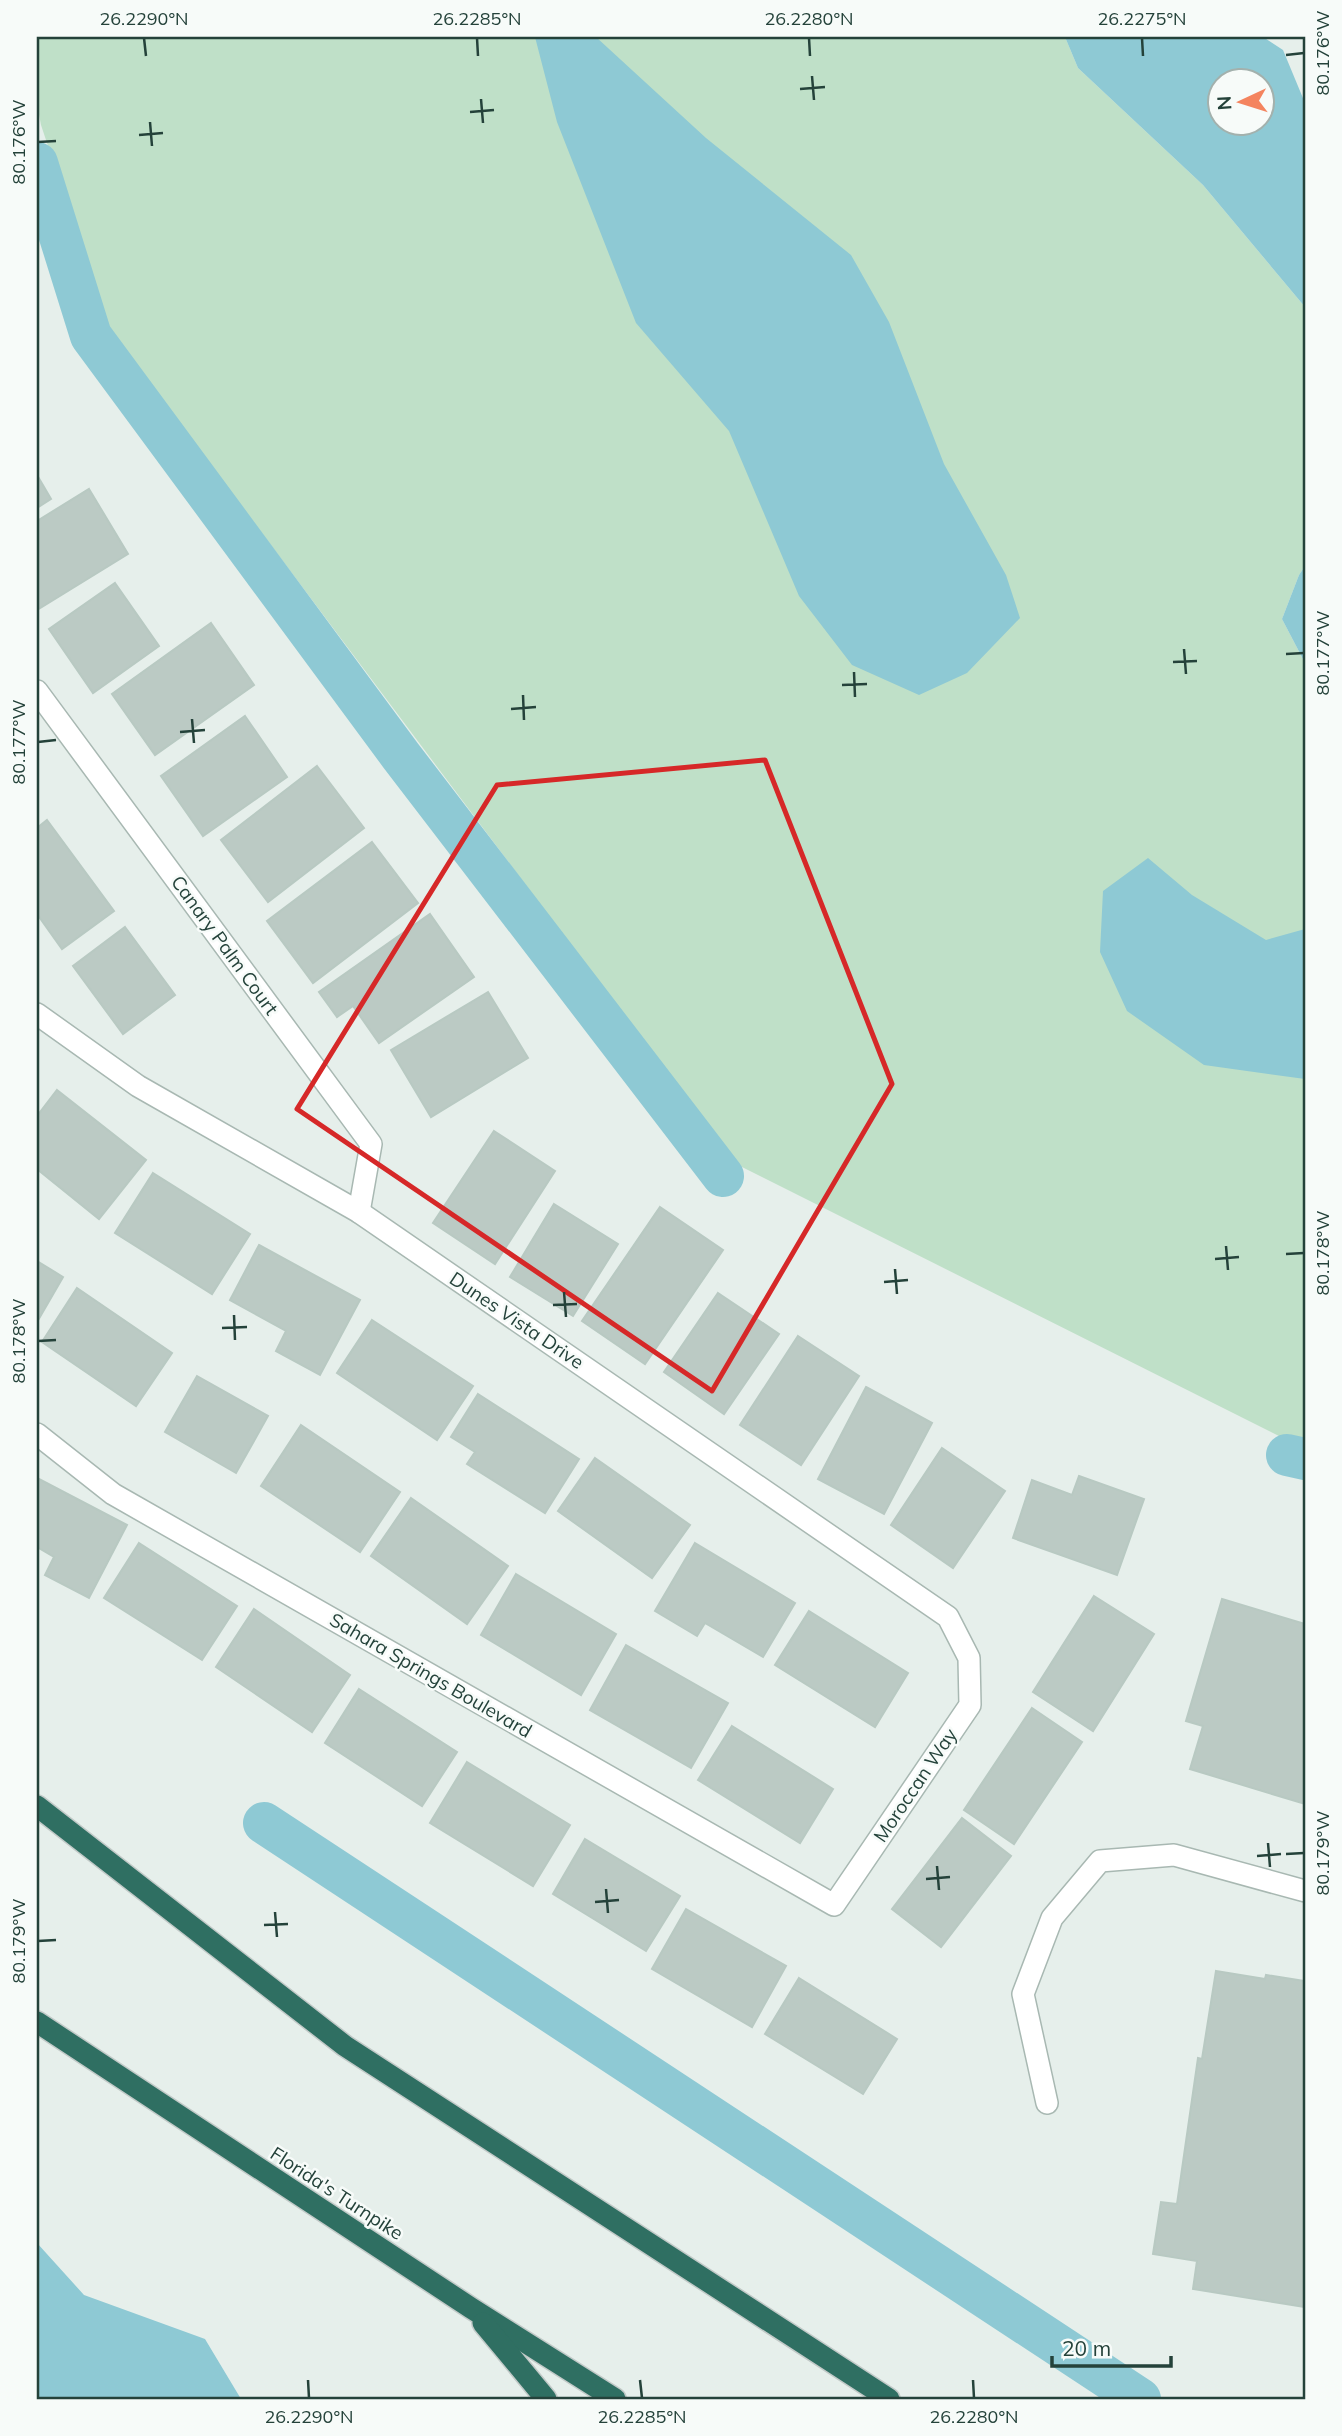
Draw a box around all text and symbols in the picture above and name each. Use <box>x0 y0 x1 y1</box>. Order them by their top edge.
text: 26.2290°N <box>99 7 189 30</box>
text: 26.2285°N <box>432 7 522 30</box>
text: 26.2280°N <box>764 7 854 30</box>
text: 26.2275°N <box>1097 7 1187 30</box>
text: 80.176°W <box>1311 10 1334 96</box>
north arrow <box>1206 66 1276 136</box>
text: N <box>1212 95 1237 111</box>
text: 80.176°W <box>7 99 30 185</box>
text: 80.177°W <box>1311 610 1334 696</box>
text: 80.177°W <box>7 699 30 785</box>
street label: Canary Palm Court <box>166 870 284 1020</box>
text: 80.178°W <box>1311 1210 1334 1296</box>
street label: Dunes Vista Drive <box>445 1266 589 1374</box>
text: 80.178°W <box>7 1298 30 1384</box>
street label: Sahara Springs Boulevard <box>326 1607 536 1743</box>
street label: Moroccan Way <box>868 1723 962 1847</box>
text: 80.179°W <box>1311 1810 1334 1896</box>
text: 80.179°W <box>7 1898 30 1984</box>
street label: Florida's Turnpike <box>266 2141 408 2245</box>
scale bar <box>1052 2324 1170 2368</box>
text: 20 m <box>1062 2335 1111 2361</box>
text: 26.2290°N <box>264 2405 354 2428</box>
text: 26.2285°N <box>597 2405 687 2428</box>
text: 26.2280°N <box>929 2405 1019 2428</box>

